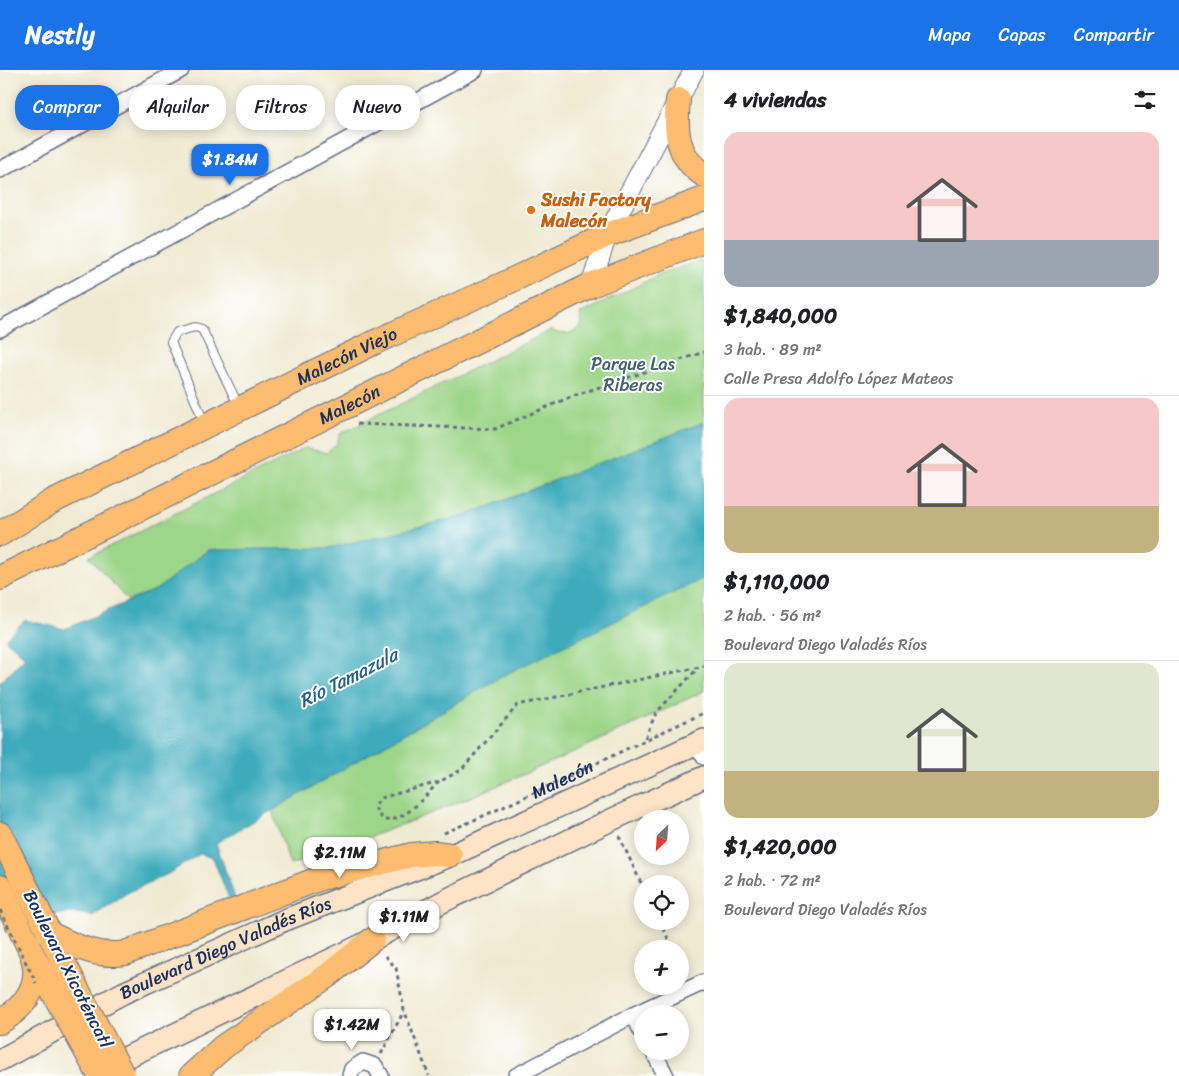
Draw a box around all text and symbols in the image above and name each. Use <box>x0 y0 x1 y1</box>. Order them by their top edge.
text: Nestly <box>25 14 95 56</box>
text: Mapa <box>928 19 971 51</box>
text: Capas <box>999 19 1046 51</box>
text: Compartir <box>1074 19 1154 51</box>
text: 4 viviendas <box>724 81 827 119</box>
chip: Comprar <box>15 85 119 130</box>
chip: Alquilar <box>129 85 226 130</box>
chip: Filtros <box>236 85 325 130</box>
chip: Nuevo <box>335 85 420 130</box>
icon: filters <box>1131 86 1159 114</box>
pin: $1.84M <box>189 144 271 186</box>
text: $1.84M <box>202 145 258 174</box>
icon: home <box>897 165 987 255</box>
place label: Sushi Factory Malecón <box>540 184 652 237</box>
marker: Sushi Factory Malecón <box>525 204 537 216</box>
text: $1,840,000 <box>724 297 837 335</box>
street label: Malecón Viejo <box>290 318 403 395</box>
text: 3 hab. · 89 m² <box>724 335 822 364</box>
park label: Parque Las Riberas <box>591 348 676 401</box>
text: Calle Presa Adolfo López Mateos <box>724 364 953 393</box>
street label: Malecón <box>313 376 386 434</box>
icon: home <box>897 430 987 520</box>
text: $1,110,000 <box>724 563 830 601</box>
text: 2 hab. · 56 m² <box>724 601 821 630</box>
text: Boulevard Diego Valadés Ríos <box>724 630 927 659</box>
water label: Río Tamazula <box>293 637 406 717</box>
icon: home <box>897 695 987 785</box>
street label: Malecón <box>526 751 599 808</box>
north arrow <box>634 810 689 865</box>
map controls <box>634 810 689 1060</box>
text: $1,420,000 <box>724 828 837 866</box>
pin: $2.11M <box>299 836 381 879</box>
text: $2.11M <box>314 838 366 867</box>
text: 2 hab. · 72 m² <box>724 866 821 895</box>
button: locate <box>634 875 689 930</box>
street label: Boulevard Xicoténcatl <box>14 884 122 1055</box>
street label: Boulevard Diego Valadés Ríos <box>114 887 337 1009</box>
text: Boulevard Diego Valadés Ríos <box>724 895 927 924</box>
pin: $1.11M <box>363 900 445 943</box>
text: $1.11M <box>379 902 429 931</box>
button: + <box>634 940 689 995</box>
button: − <box>634 1005 689 1060</box>
pin: $1.42M <box>311 1008 393 1051</box>
text: $1.42M <box>325 1010 379 1039</box>

